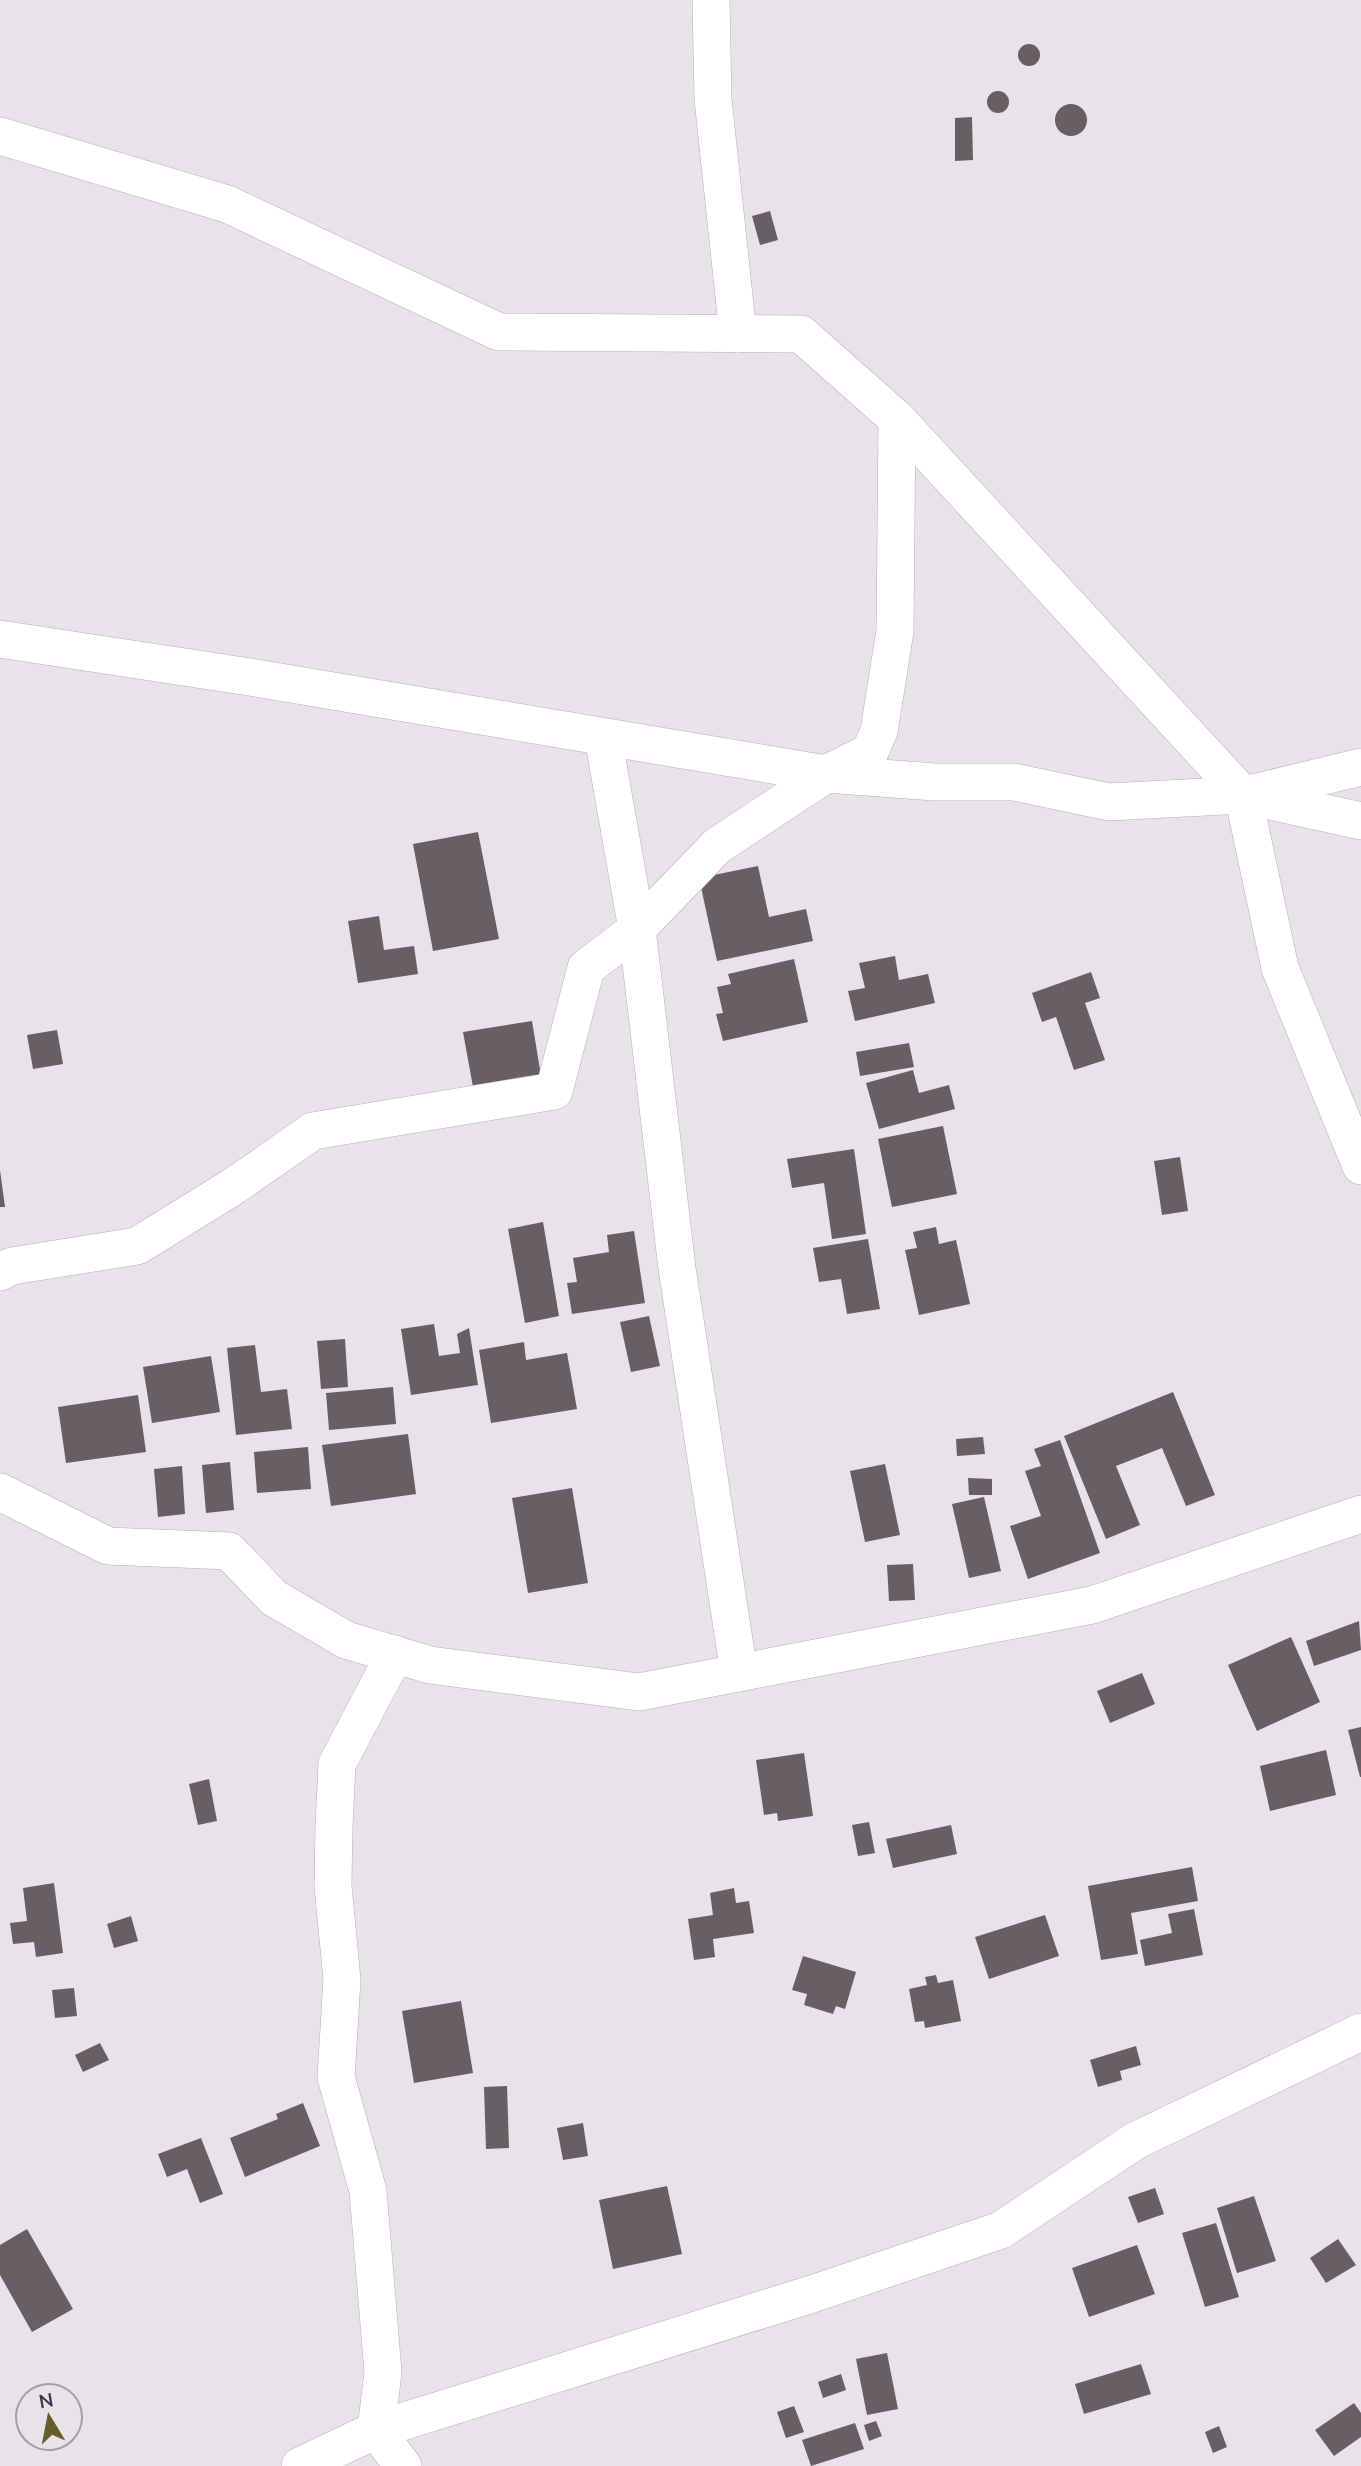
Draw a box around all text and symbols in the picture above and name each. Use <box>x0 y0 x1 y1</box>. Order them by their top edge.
north arrow <box>14 2382 84 2452</box>
text: N <box>37 2387 55 2415</box>

